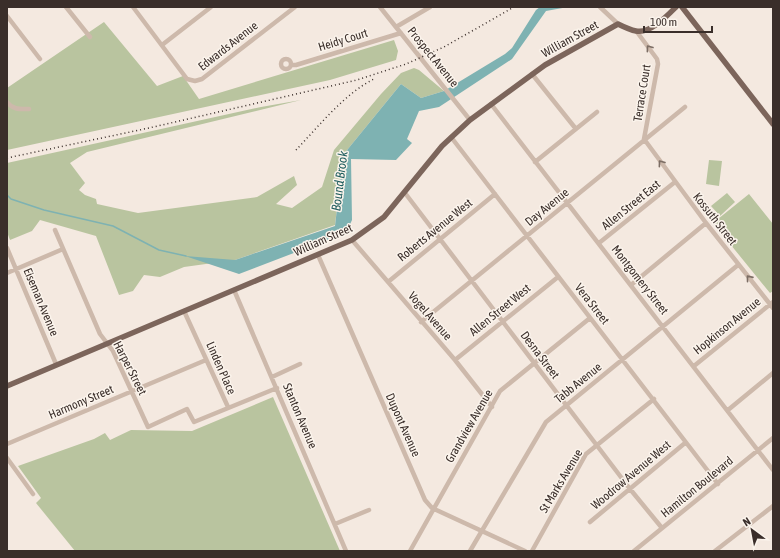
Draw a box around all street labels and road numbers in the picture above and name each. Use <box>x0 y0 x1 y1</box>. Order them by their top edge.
street label: William Street <box>539 17 601 60</box>
street label: Edwards Avenue <box>195 18 261 74</box>
street label: Prospect Avenue <box>405 24 461 90</box>
street label: Heidy Court <box>316 26 370 54</box>
street label: Terrace Court <box>631 63 654 123</box>
street label: Allen Street East <box>599 177 664 233</box>
street label: Day Avenue <box>522 185 572 229</box>
street label: Kossuth Street <box>690 190 740 248</box>
street label: Roberts Avenue West <box>395 195 476 264</box>
street label: William Street <box>291 221 355 259</box>
street label: Montgomery Street <box>609 243 672 318</box>
street label: Eiseman Avenue <box>20 266 62 338</box>
street label: Allen Street West <box>467 281 534 339</box>
street label: Vera Street <box>572 281 613 328</box>
street label: Vogel Avenue <box>405 289 455 343</box>
street label: Hopkinson Avenue <box>691 295 763 357</box>
street label: Desna Street <box>518 329 563 382</box>
street label: Harper Street <box>110 339 150 398</box>
street label: Linden Place <box>203 339 239 397</box>
street label: Tabb Avenue <box>552 360 604 406</box>
street label: Stanton Avenue <box>280 381 320 451</box>
street label: Harmony Street <box>46 382 116 422</box>
street label: Grandview Avenue <box>442 387 496 465</box>
street label: Dupont Avenue <box>383 391 423 459</box>
street label: Woodrow Avenue West <box>588 437 674 512</box>
street label: St Marks Avenue <box>537 447 585 515</box>
street label: Hamilton Boulevard <box>658 454 736 520</box>

